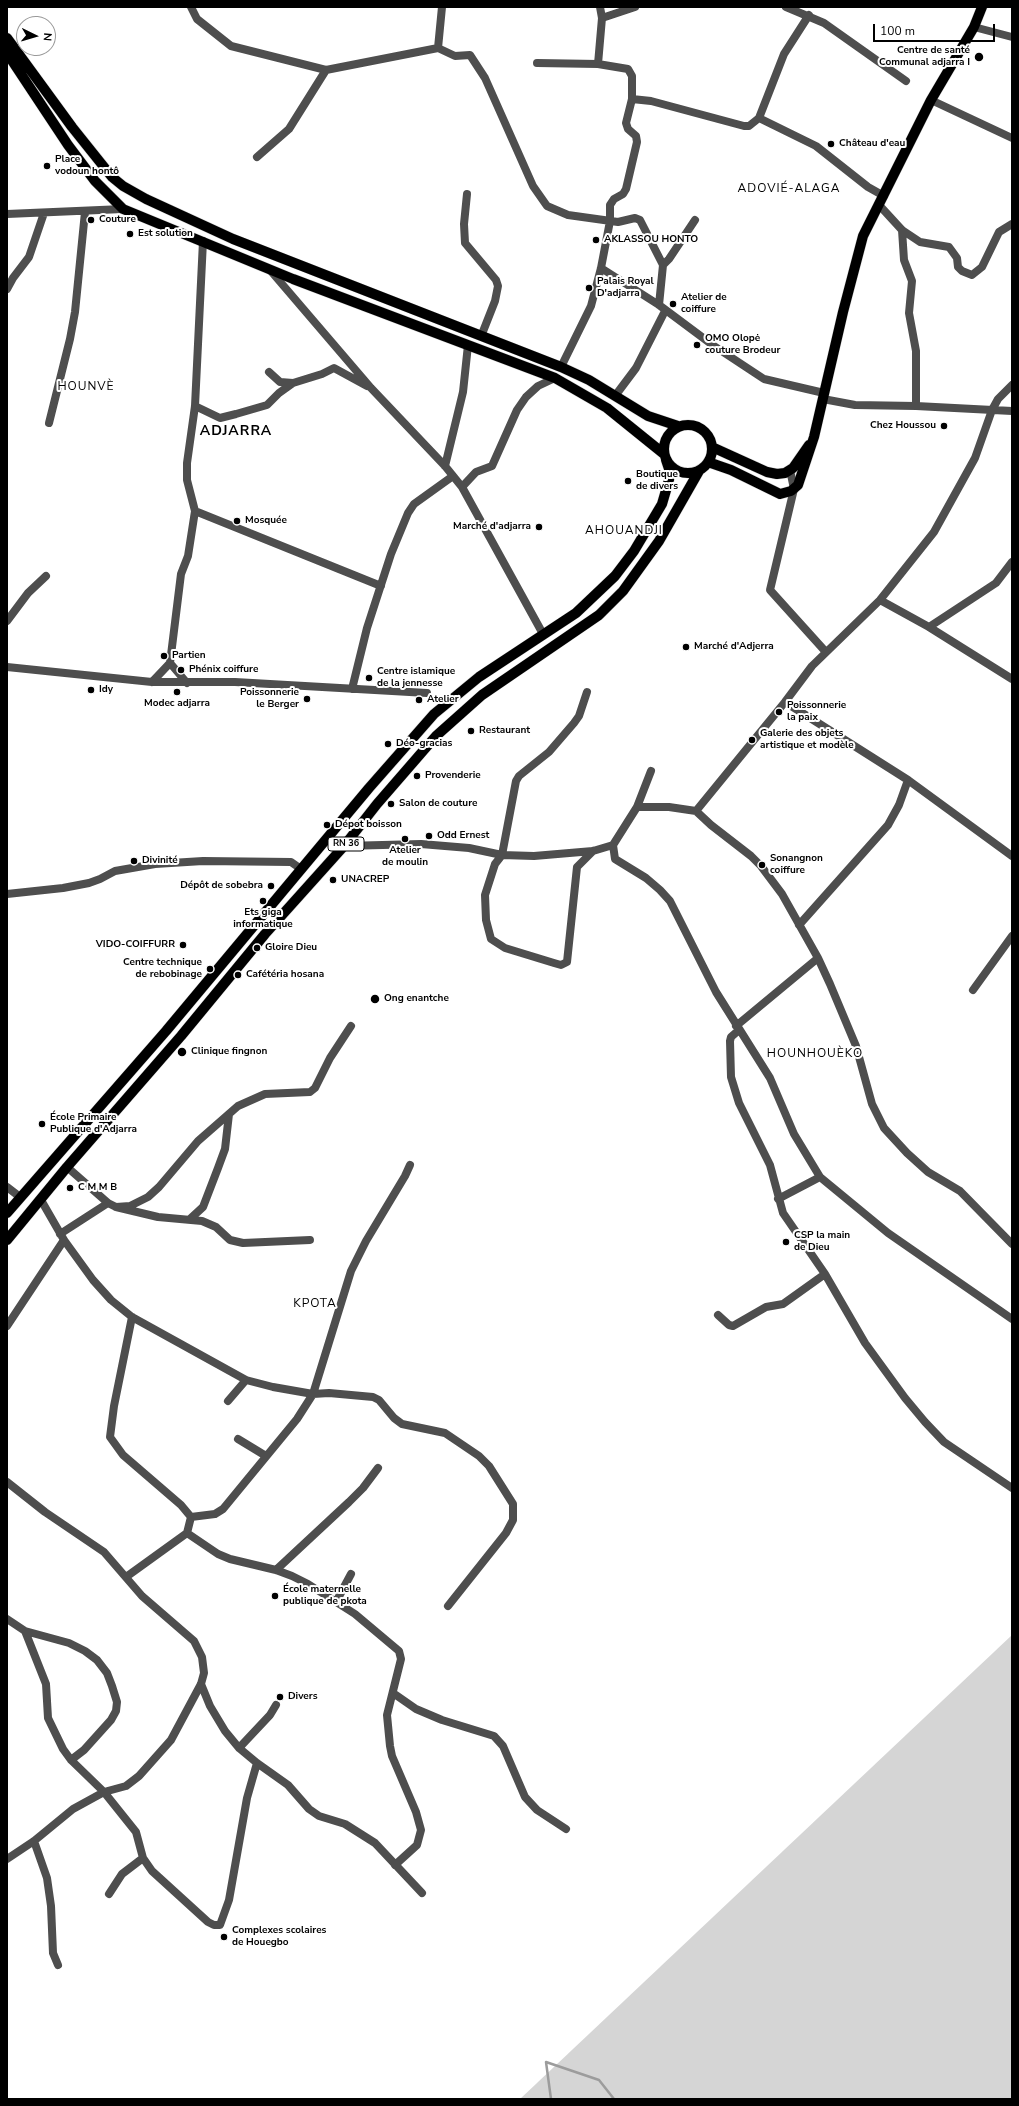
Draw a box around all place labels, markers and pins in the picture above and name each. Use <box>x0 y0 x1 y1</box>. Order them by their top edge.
place label: Centre de santé Communal adjarra I <box>879 45 970 68</box>
marker: Centre de santé Communal adjarra I <box>973 51 985 63</box>
place label: Château d'eau <box>839 138 905 150</box>
marker: Château d'eau <box>826 139 836 149</box>
place label: Place vodoun hontô <box>55 154 119 178</box>
marker: Place vodoun hontô <box>42 161 52 171</box>
place label: Couture <box>99 214 136 226</box>
marker: Couture <box>86 215 96 225</box>
place label: Est solution <box>138 228 193 240</box>
marker: Est solution <box>125 229 135 239</box>
place label: AKLASSOU HONTO <box>604 234 698 246</box>
marker: AKLASSOU HONTO <box>591 235 601 245</box>
place label: Palais Royal D'adjarra <box>597 276 654 300</box>
marker: Palais Royal D'adjarra <box>584 283 594 293</box>
place label: Atelier de coiffure <box>681 292 727 316</box>
marker: Atelier de coiffure <box>668 299 678 309</box>
place label: OMO Olopė couture Brodeur <box>705 333 780 356</box>
marker: OMO Olopė couture Brodeur <box>692 340 702 350</box>
place label: Chez Houssou <box>870 420 936 432</box>
marker: Chez Houssou <box>939 421 949 431</box>
place label: Boutique de divers <box>636 469 678 492</box>
marker: Boutique de divers <box>623 476 633 486</box>
place label: Mosquée <box>245 515 287 527</box>
marker: Mosquée <box>232 516 242 526</box>
place label: Marché d'adjarra <box>453 521 531 533</box>
marker: Marché d'adjarra <box>534 522 544 532</box>
place label: Marché d'Adjerra <box>694 641 774 653</box>
marker: Marché d'Adjerra <box>681 642 691 652</box>
place label: Partien <box>172 650 206 662</box>
marker: Partien <box>159 651 169 661</box>
place label: Phénix coiffure <box>189 664 258 676</box>
marker: Phénix coiffure <box>176 665 186 675</box>
place label: Centre islamique de la jennesse <box>377 666 455 690</box>
marker: Centre islamique de la jennesse <box>364 673 374 683</box>
place label: Idy <box>99 684 113 696</box>
marker: Idy <box>86 685 96 695</box>
marker: Modec adjarra <box>172 687 182 697</box>
place label: Poissonnerie le Berger <box>240 687 299 710</box>
marker: Poissonnerie le Berger <box>302 694 312 704</box>
place label: Atelier <box>427 694 459 706</box>
marker: Atelier <box>414 695 424 705</box>
place label: Modec adjarra <box>144 698 210 710</box>
place label: Poissonnerie la paix <box>787 700 846 724</box>
marker: Poissonnerie la paix <box>774 707 784 717</box>
place label: Restaurant <box>479 725 530 737</box>
marker: Restaurant <box>466 726 476 736</box>
place label: Galerie des objets artistique et modèle <box>760 728 854 752</box>
marker: Galerie des objets artistique et modèle <box>747 735 757 745</box>
place label: Déo-gracias <box>396 738 452 750</box>
marker: Déo-gracias <box>383 739 393 749</box>
place label: Provenderie <box>425 770 481 782</box>
marker: Provenderie <box>412 771 422 781</box>
place label: Salon de couture <box>399 798 477 810</box>
marker: Salon de couture <box>386 799 396 809</box>
place label: Dépot boisson <box>335 819 402 831</box>
marker: Dépot boisson <box>322 820 332 830</box>
place label: Odd Ernest <box>437 830 489 842</box>
marker: Odd Ernest <box>424 831 434 841</box>
marker: Atelier de moulin <box>400 834 410 844</box>
place label: Atelier de moulin <box>382 845 428 868</box>
place label: Sonangnon coiffure <box>770 853 823 876</box>
place label: Divinité <box>142 855 178 867</box>
marker: Divinité <box>129 856 139 866</box>
marker: Sonangnon coiffure <box>757 860 767 870</box>
place label: UNACREP <box>341 874 389 886</box>
marker: UNACREP <box>328 875 338 885</box>
place label: Dépôt de sobebra <box>180 880 263 892</box>
marker: Dépôt de sobebra <box>266 881 276 891</box>
marker: Ets giga informatique <box>258 896 268 906</box>
place label: Ets giga informatique <box>233 907 293 930</box>
place label: VIDO-COIFFURR <box>96 939 175 951</box>
marker: VIDO-COIFFURR <box>178 940 188 950</box>
place label: Gloire Dieu <box>265 942 317 954</box>
marker: Gloire Dieu <box>252 943 262 953</box>
place label: Centre technique de rebobinage <box>123 957 202 980</box>
marker: Centre technique de rebobinage <box>205 964 215 974</box>
place label: Cafétéria hosana <box>246 969 324 981</box>
marker: Cafétéria hosana <box>233 970 243 980</box>
marker: Ong enantche <box>369 993 381 1005</box>
place label: Ong enantche <box>384 993 449 1005</box>
marker: Clinique fingnon <box>176 1046 188 1058</box>
place label: Clinique fingnon <box>191 1046 267 1058</box>
place label: École Primaire Publique d'Adjarra <box>50 1112 137 1136</box>
marker: École Primaire Publique d'Adjarra <box>37 1119 47 1129</box>
place label: C M M B <box>78 1182 117 1194</box>
marker: C M M B <box>65 1183 75 1193</box>
place label: CSP la main de Dieu <box>794 1230 850 1254</box>
marker: CSP la main de Dieu <box>781 1237 791 1247</box>
place label: École maternelle publique de pkota <box>283 1584 367 1608</box>
marker: École maternelle publique de pkota <box>270 1591 280 1601</box>
place label: Divers <box>288 1691 318 1703</box>
marker: Divers <box>275 1692 285 1702</box>
place label: Complexes scolaires de Houegbo <box>232 1925 326 1948</box>
marker: Complexes scolaires de Houegbo <box>219 1932 229 1942</box>

